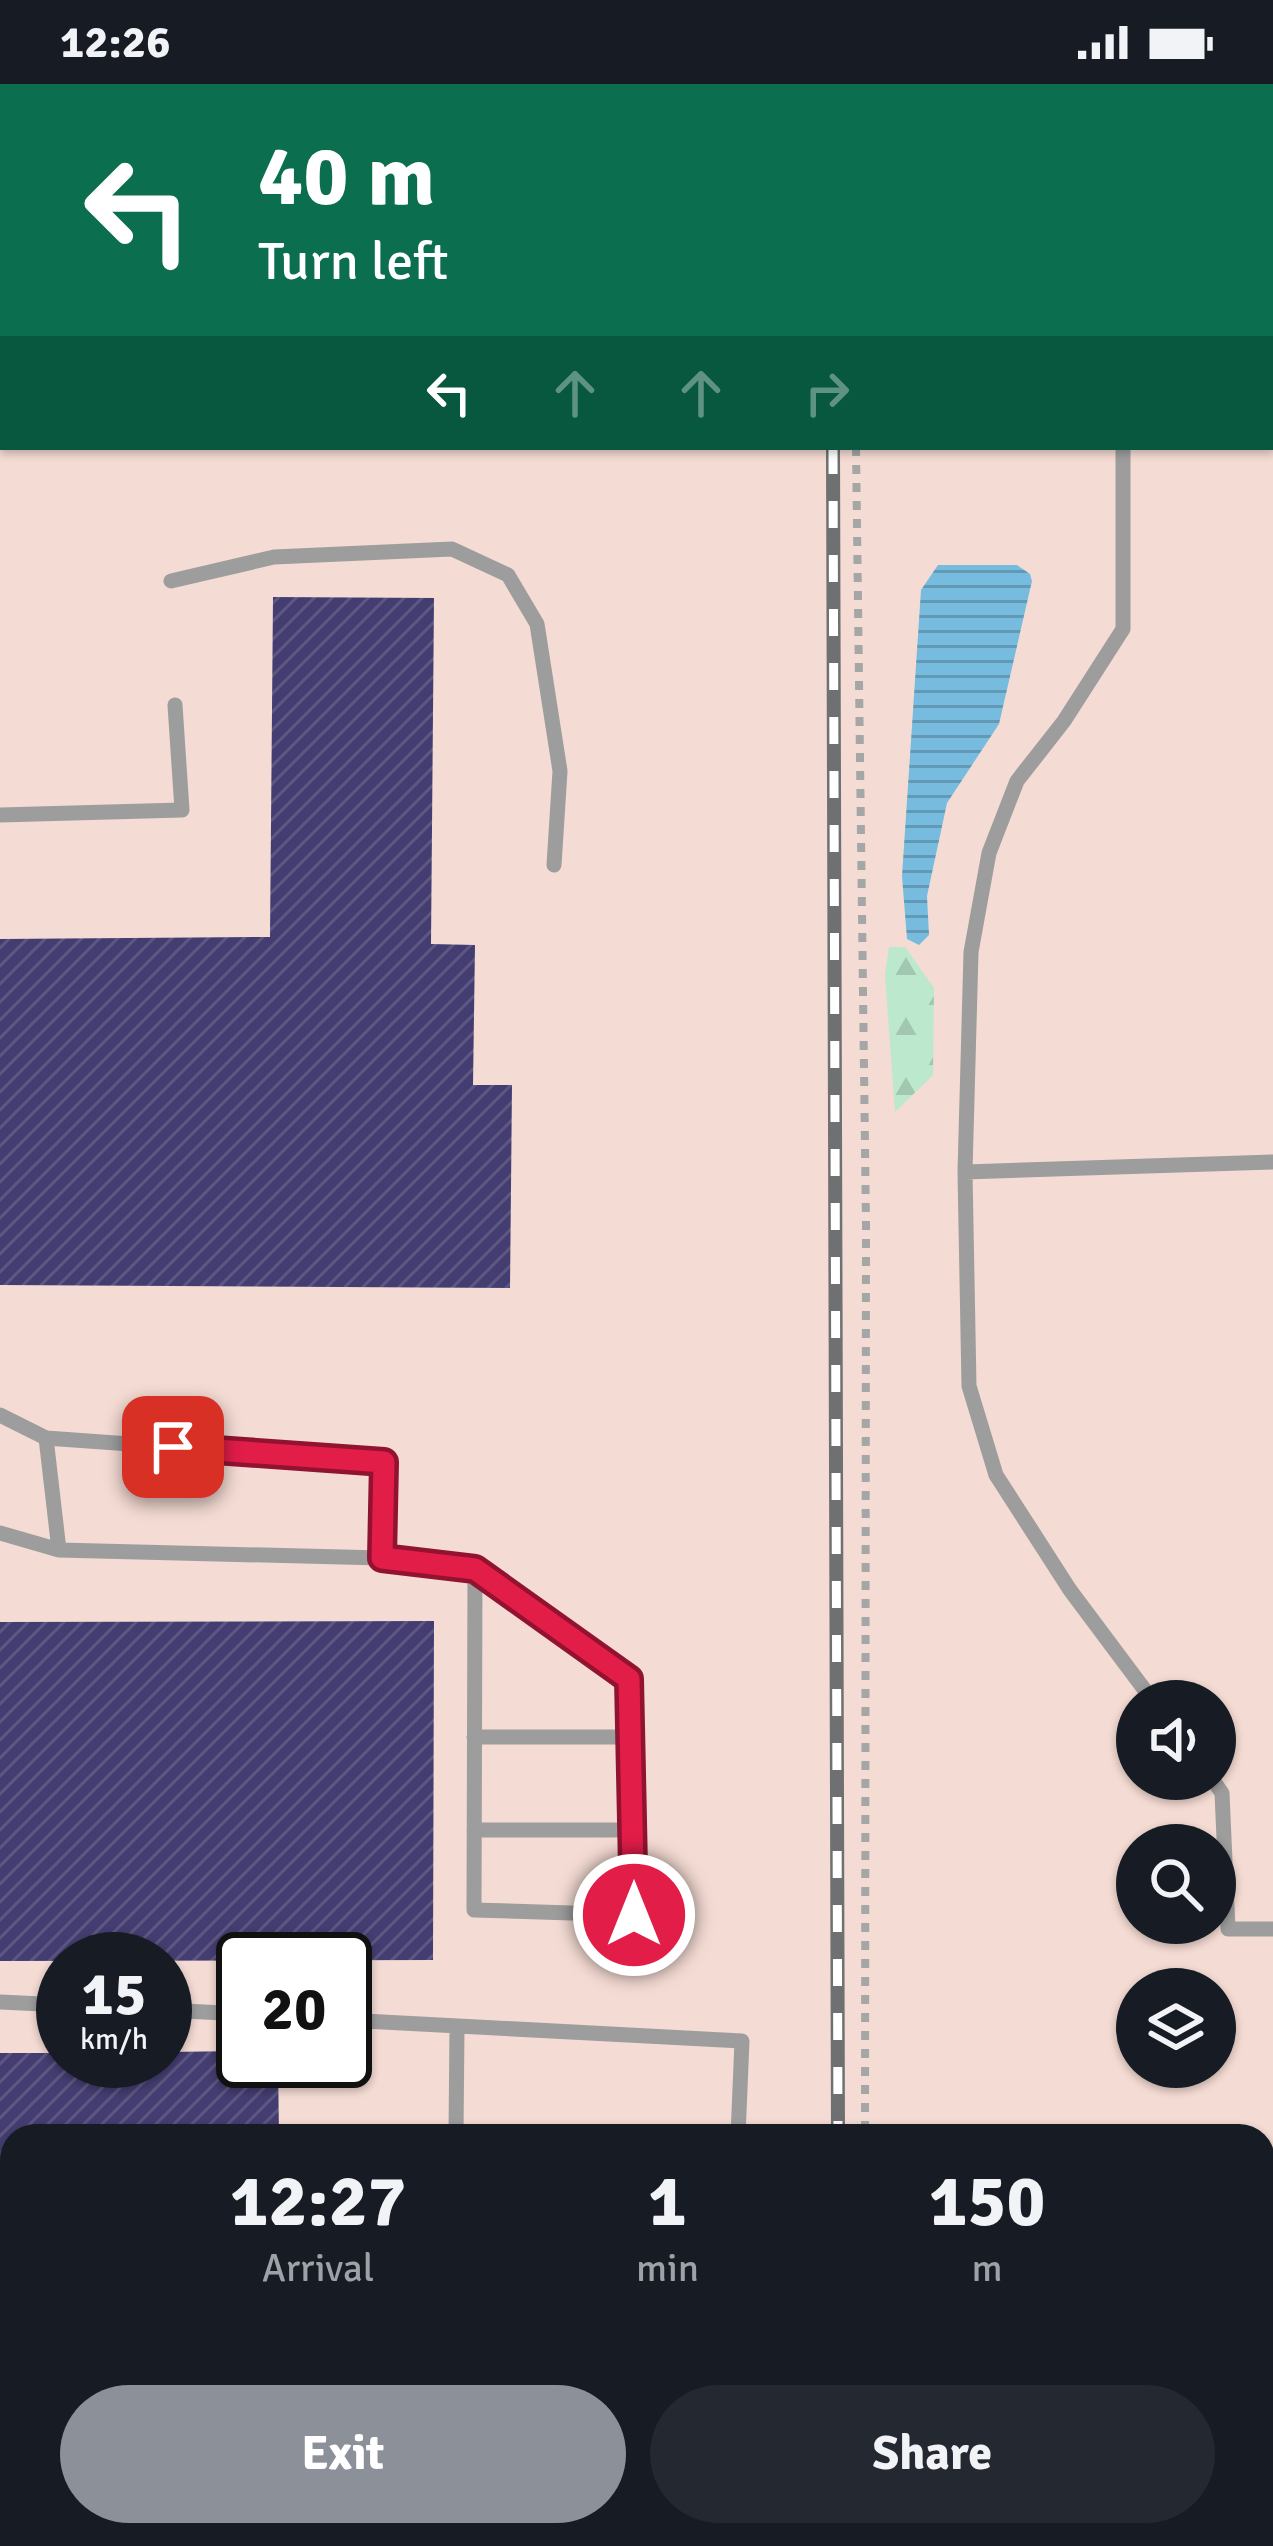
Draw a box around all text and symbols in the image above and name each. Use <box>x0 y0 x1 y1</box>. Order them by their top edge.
text: 12:26 <box>60 15 170 70</box>
text: 40 m <box>258 125 435 229</box>
icon: left <box>60 132 216 288</box>
text: Turn left <box>258 228 448 295</box>
icon: left <box>416 360 482 426</box>
icon: ahead <box>542 360 608 426</box>
icon: ahead <box>668 360 734 426</box>
icon: right <box>794 360 860 426</box>
pin <box>122 1396 224 1498</box>
icon: arrive <box>140 1414 206 1480</box>
map controls <box>1116 1680 1236 2088</box>
button: sound <box>1116 1680 1236 1800</box>
button: search <box>1116 1824 1236 1944</box>
position arrow <box>571 1852 697 1978</box>
speed limit sign: 20 <box>216 1932 372 2088</box>
text: 15 <box>82 1958 146 2032</box>
button: layers <box>1116 1968 1236 2088</box>
text: km/h <box>80 2021 148 2058</box>
text: 12:27 <box>230 2157 406 2246</box>
text: 1 <box>648 2157 687 2246</box>
text: 150 <box>929 2157 1045 2246</box>
text: Arrival <box>262 2244 374 2292</box>
text: min <box>636 2244 699 2292</box>
text: m <box>971 2244 1003 2292</box>
button: Exit <box>60 2385 626 2523</box>
button: Share <box>650 2385 1215 2523</box>

